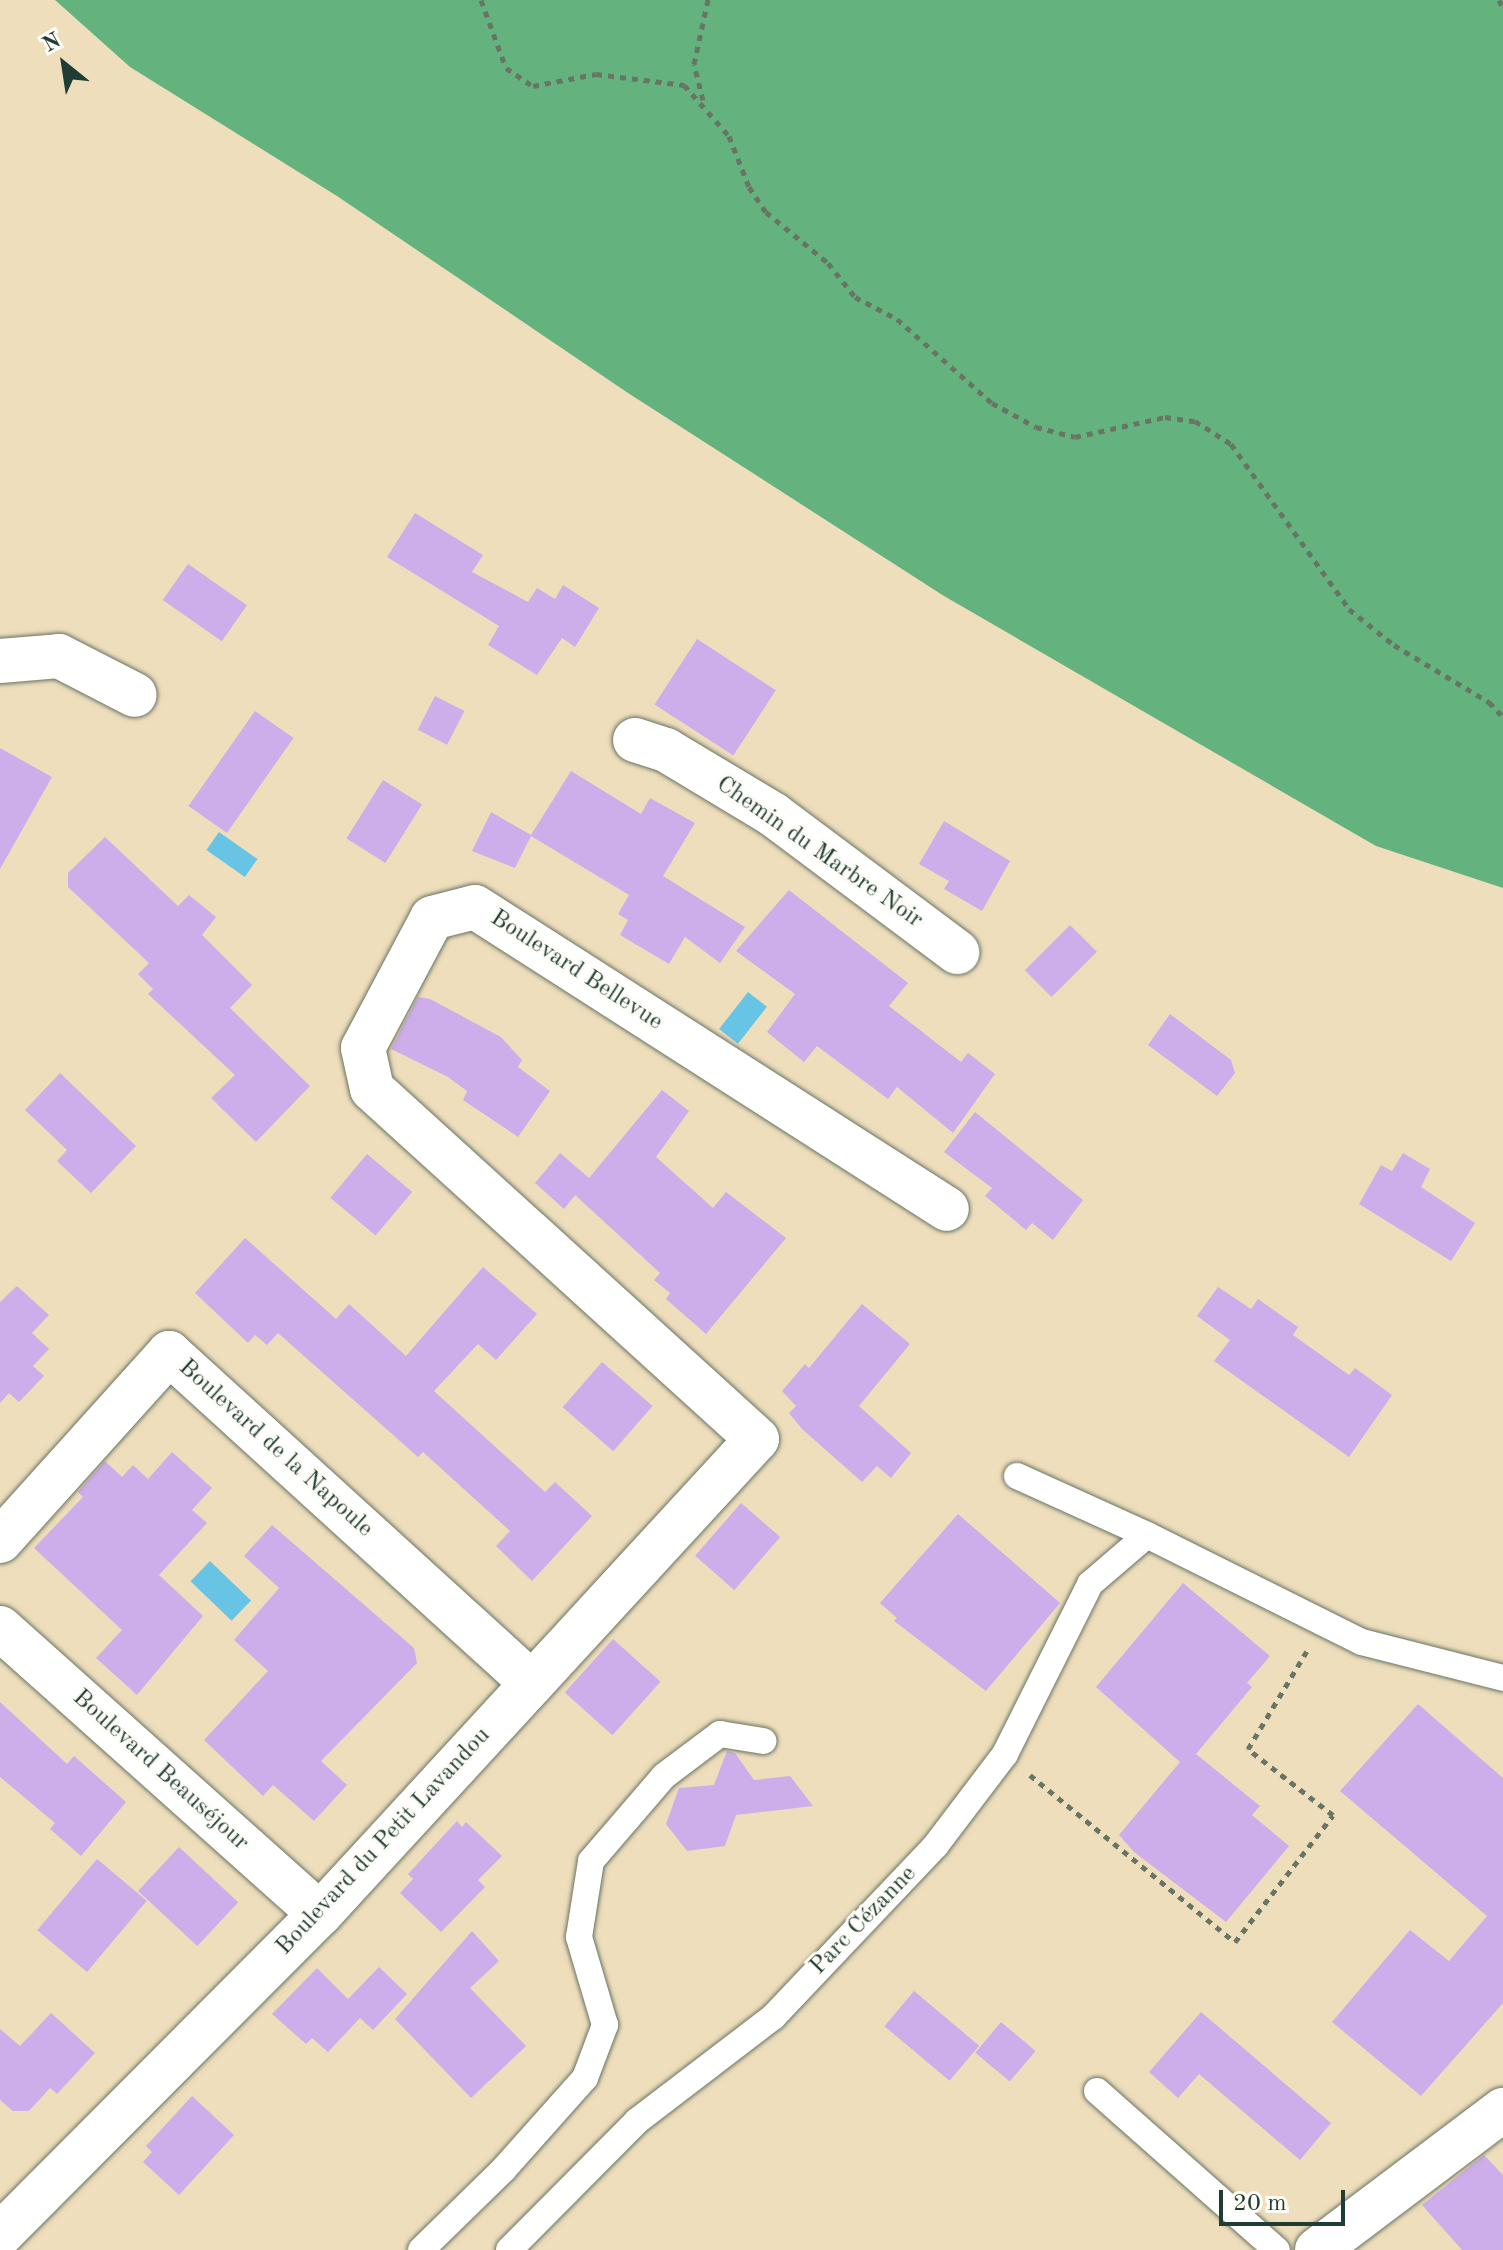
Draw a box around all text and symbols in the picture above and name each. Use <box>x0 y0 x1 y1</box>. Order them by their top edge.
north arrow <box>24 24 104 104</box>
text: N <box>39 29 65 57</box>
street label: Chemin du Marbre Noir <box>710 771 928 935</box>
street label: Boulevard Bellevue <box>484 904 668 1038</box>
street label: Boulevard de la Napoule <box>172 1354 378 1544</box>
street label: Boulevard Beauséjour <box>66 1684 254 1858</box>
street label: Boulevard du Petit Lavandou <box>271 1722 497 1962</box>
street label: Parc Cézanne <box>805 1860 923 1982</box>
scale bar <box>1223 2174 1349 2224</box>
text: 20 m <box>1233 2192 1287 2216</box>

